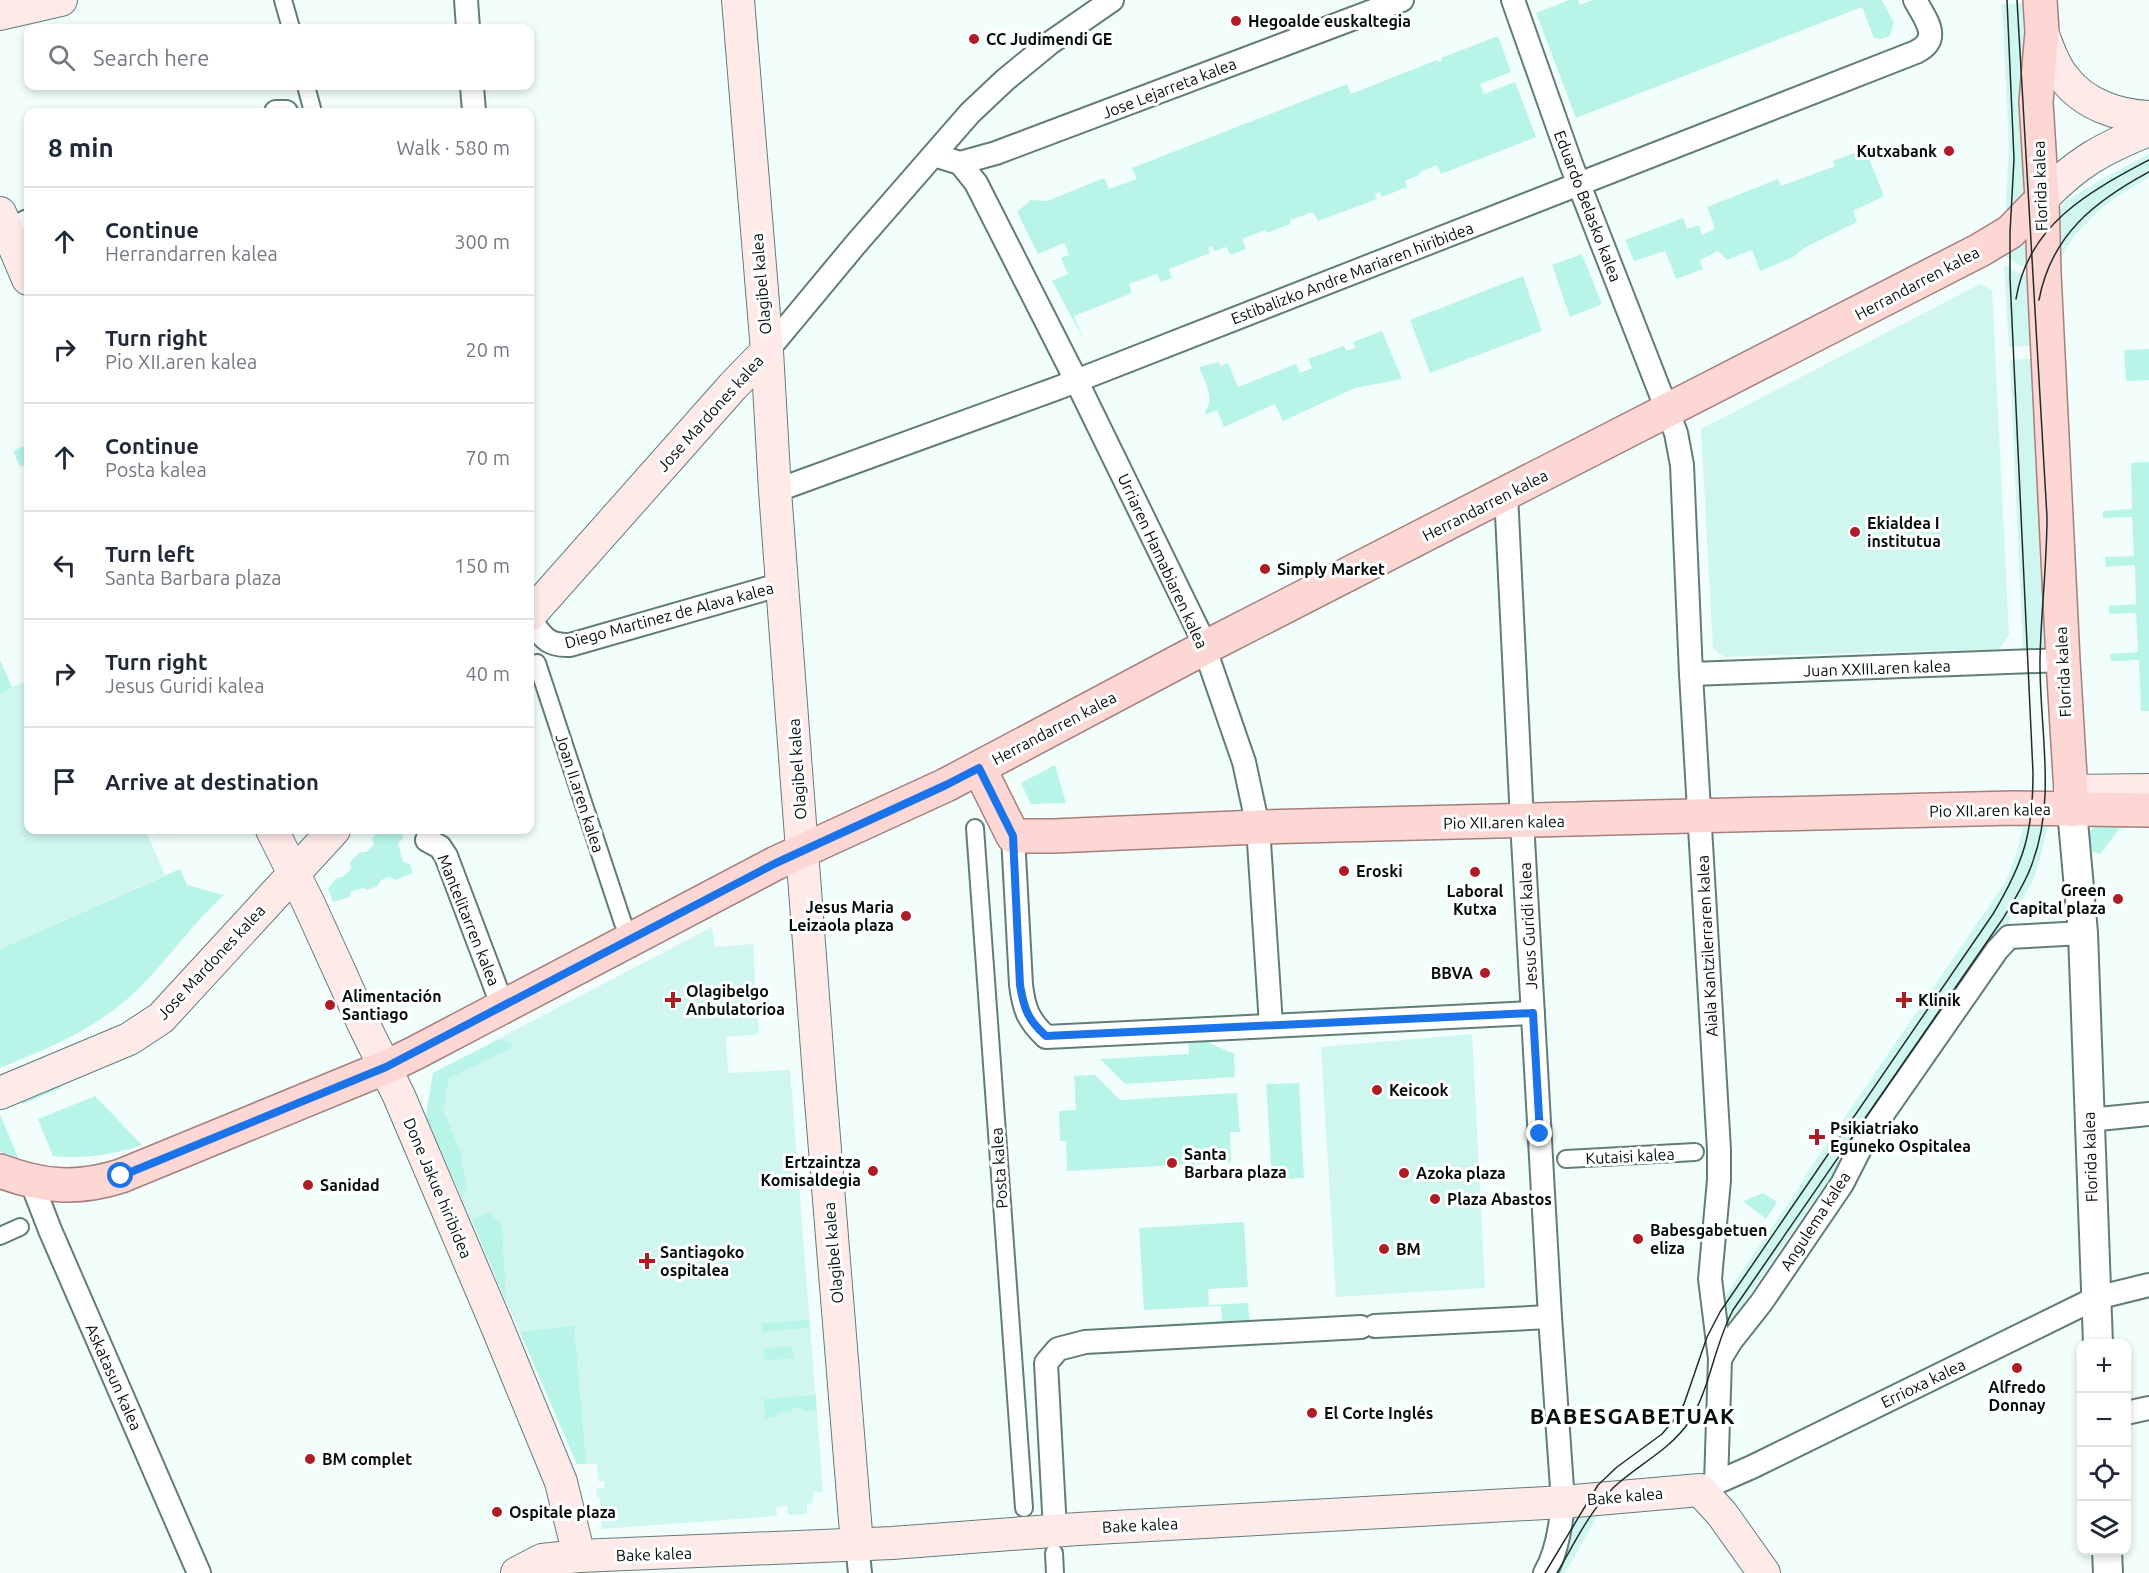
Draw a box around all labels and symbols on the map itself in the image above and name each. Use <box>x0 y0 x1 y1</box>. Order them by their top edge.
place label: Hegoalde euskaltegia <box>1248 12 1411 30</box>
marker: Hegoalde euskaltegia <box>1229 14 1243 28</box>
place label: CC Judimendi GE <box>986 30 1112 48</box>
marker: CC Judimendi GE <box>967 32 981 46</box>
street label: Jose Lejarreta kalea <box>1099 54 1239 122</box>
street label: Eduardo Belasko kalea <box>1551 128 1625 284</box>
street label: Florida kalea <box>2029 140 2051 232</box>
place label: Kutxabank <box>1857 142 1937 160</box>
marker: Kutxabank <box>1942 144 1956 158</box>
street label: Estibalizko Andre Mariaren hiribidea <box>1228 218 1476 328</box>
street label: Olagibel kalea <box>748 233 774 335</box>
street label: Herrandarren kalea <box>1852 243 1982 323</box>
street label: Jose Mardones kalea <box>653 351 767 475</box>
street label: Herrandarren kalea <box>1419 466 1551 544</box>
street label: Urriaren Hamabiaren kalea <box>1114 471 1212 651</box>
place label: Ekialdea I institutua <box>1867 514 1941 550</box>
marker: Ekialdea I institutua <box>1848 525 1862 539</box>
place label: Simply Market <box>1277 560 1385 578</box>
marker: Simply Market <box>1258 562 1272 576</box>
street label: Diego Martinez de Alava kalea <box>563 578 775 652</box>
street label: Florida kalea <box>2052 626 2074 718</box>
street label: Juan XXIII.aren kalea <box>1803 656 1951 680</box>
street label: Herrandarren kalea <box>989 688 1119 768</box>
street label: Olagibel kalea <box>784 718 810 820</box>
street label: Joan II.aren kalea <box>552 731 608 855</box>
street label: Pio XII.aren kalea <box>1929 800 2051 820</box>
street label: Pio XII.aren kalea <box>1443 812 1565 832</box>
street label: Mantelitarren kalea <box>434 852 504 988</box>
street label: Aiala Kantzilerraren kalea <box>1693 855 1721 1037</box>
place label: Eroski <box>1356 862 1403 880</box>
street label: Jesus Guridi kalea <box>1516 862 1540 990</box>
marker: Eroski <box>1337 864 1351 878</box>
marker: Laboral Kutxa <box>1468 865 1482 879</box>
place label: Green Capital plaza <box>2009 881 2106 917</box>
place label: Laboral Kutxa <box>1447 882 1504 918</box>
marker: Green Capital plaza <box>2111 892 2125 906</box>
place label: Jesus Maria Leizaola plaza <box>788 898 894 934</box>
street label: Jose Mardones kalea <box>153 901 269 1023</box>
marker: Jesus Maria Leizaola plaza <box>899 909 913 923</box>
place label: BBVA <box>1431 964 1474 982</box>
marker: BBVA <box>1478 966 1492 980</box>
place label: Olagibelgo Anbulatorioa <box>686 982 785 1018</box>
place label: Alimentación Santiago <box>342 987 442 1023</box>
marker: Olagibelgo Anbulatorioa <box>664 991 682 1009</box>
marker: Klinik <box>1895 991 1913 1009</box>
place label: Klinik <box>1918 991 1961 1009</box>
marker: Alimentación Santiago <box>323 998 337 1012</box>
place label: Keicook <box>1389 1081 1449 1099</box>
marker: Keicook <box>1370 1083 1384 1097</box>
street label: Florida kalea <box>2079 1111 2101 1203</box>
street label: Done Jakue hiribidea <box>400 1115 476 1261</box>
place label: Psikiatriako Eguneko Ospitalea <box>1830 1119 1971 1155</box>
route end <box>1526 1120 1552 1146</box>
street label: Posta kalea <box>987 1127 1011 1209</box>
marker: Psikiatriako Eguneko Ospitalea <box>1808 1128 1826 1146</box>
place label: Santa Barbara plaza <box>1184 1145 1287 1181</box>
street label: Kutaisi kalea <box>1585 1145 1675 1167</box>
place label: Ertzaintza Komisaldegia <box>761 1153 861 1189</box>
marker: Santa Barbara plaza <box>1165 1156 1179 1170</box>
route start <box>107 1162 133 1188</box>
marker: Ertzaintza Komisaldegia <box>866 1164 880 1178</box>
place label: Azoka plaza <box>1416 1164 1506 1182</box>
marker: Azoka plaza <box>1397 1166 1411 1180</box>
street label: Angulema kalea <box>1776 1168 1854 1274</box>
place label: Sanidad <box>320 1176 380 1194</box>
marker: Sanidad <box>301 1178 315 1192</box>
place label: Plaza Abastos <box>1447 1190 1552 1208</box>
marker: Plaza Abastos <box>1428 1192 1442 1206</box>
street label: Olagibel kalea <box>820 1202 846 1304</box>
place label: Babesgabetuen eliza <box>1650 1221 1767 1257</box>
marker: Babesgabetuen eliza <box>1631 1232 1645 1246</box>
place label: BM <box>1396 1240 1421 1258</box>
marker: BM <box>1377 1242 1391 1256</box>
place label: Santiagoko ospitalea <box>660 1243 744 1279</box>
marker: Santiagoko ospitalea <box>638 1252 656 1270</box>
street label: Askatasun kalea <box>82 1321 146 1433</box>
street label: Errioxa kalea <box>1878 1355 1968 1411</box>
marker: Alfredo Donnay <box>2010 1361 2024 1375</box>
place label: Alfredo Donnay <box>1988 1378 2046 1414</box>
district label: BABESGABETUAK <box>1530 1403 1736 1428</box>
place label: El Corte Inglés <box>1324 1404 1433 1422</box>
marker: El Corte Inglés <box>1305 1406 1319 1420</box>
place label: BM complet <box>322 1450 412 1468</box>
marker: BM complet <box>303 1452 317 1466</box>
street label: Bake kalea <box>1586 1484 1664 1508</box>
place label: Ospitale plaza <box>509 1503 616 1521</box>
marker: Ospitale plaza <box>490 1505 504 1519</box>
street label: Bake kalea <box>1101 1514 1179 1536</box>
street label: Bake kalea <box>616 1544 692 1564</box>

